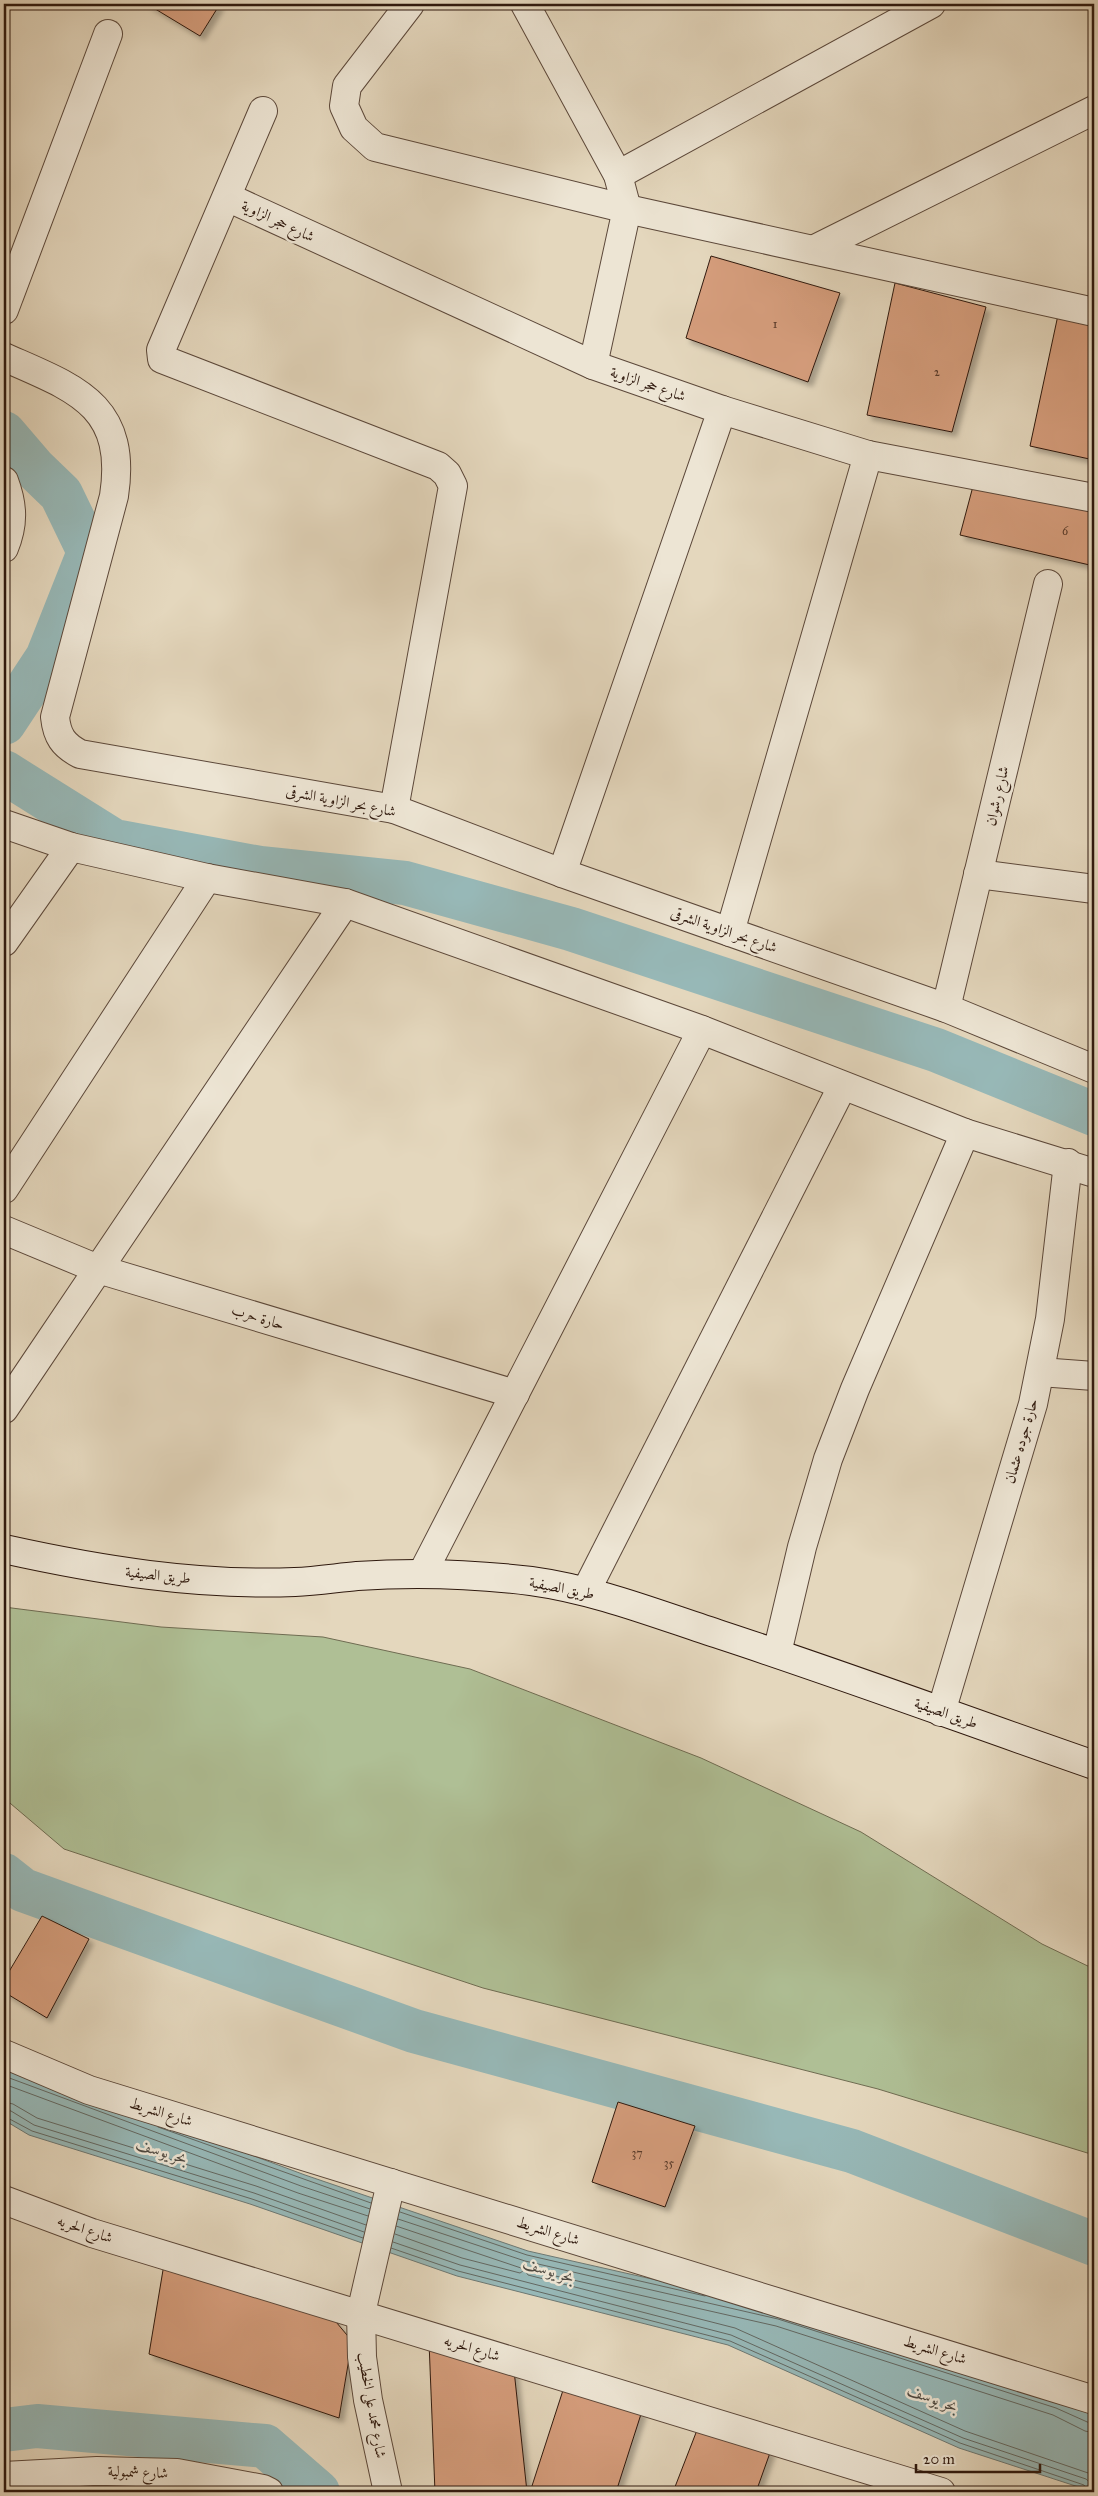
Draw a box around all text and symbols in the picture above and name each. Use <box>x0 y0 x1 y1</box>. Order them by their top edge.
street label: شارع حجر الزاوية <box>237 196 317 249</box>
house number: 1 <box>773 317 778 331</box>
street label: شارع حجر الزاوية <box>607 363 688 409</box>
house number: 2 <box>934 365 940 379</box>
house number: 6 <box>1062 524 1069 538</box>
street label: شارع رشوان <box>981 764 1017 829</box>
street label: شارع بحر الزاوية الشرقى <box>284 782 397 824</box>
street label: شارع بحر الزاوية الشرقى <box>667 903 780 960</box>
street label: حارة حرب <box>229 1300 287 1334</box>
street label: حارة جوده عثمان <box>1000 1396 1042 1486</box>
street label: طريق الصيفية <box>124 1563 192 1588</box>
street label: طريق الصيفية <box>528 1573 596 1604</box>
street label: طريق الصيفية <box>912 1694 980 1733</box>
street label: شارع الشريط <box>126 2094 195 2134</box>
water label: بحر يوسف <box>134 2134 190 2169</box>
house number: 37 <box>631 2146 643 2160</box>
house number: 35 <box>664 2156 675 2170</box>
street label: شارع الحريه <box>54 2211 115 2251</box>
street label: شارع الشريط <box>513 2213 582 2253</box>
water label: بحر يوسف <box>521 2253 577 2288</box>
street label: شارع الحريه <box>441 2331 502 2369</box>
street label: شارع الشريط <box>900 2332 969 2372</box>
street label: شارع محمد على الخطيب <box>350 2351 390 2460</box>
water label: بحر يوسف <box>905 2380 961 2417</box>
scale bar <box>916 2441 1039 2473</box>
text: 20 m <box>923 2450 955 2468</box>
street label: شارع شمبولية <box>107 2462 169 2486</box>

